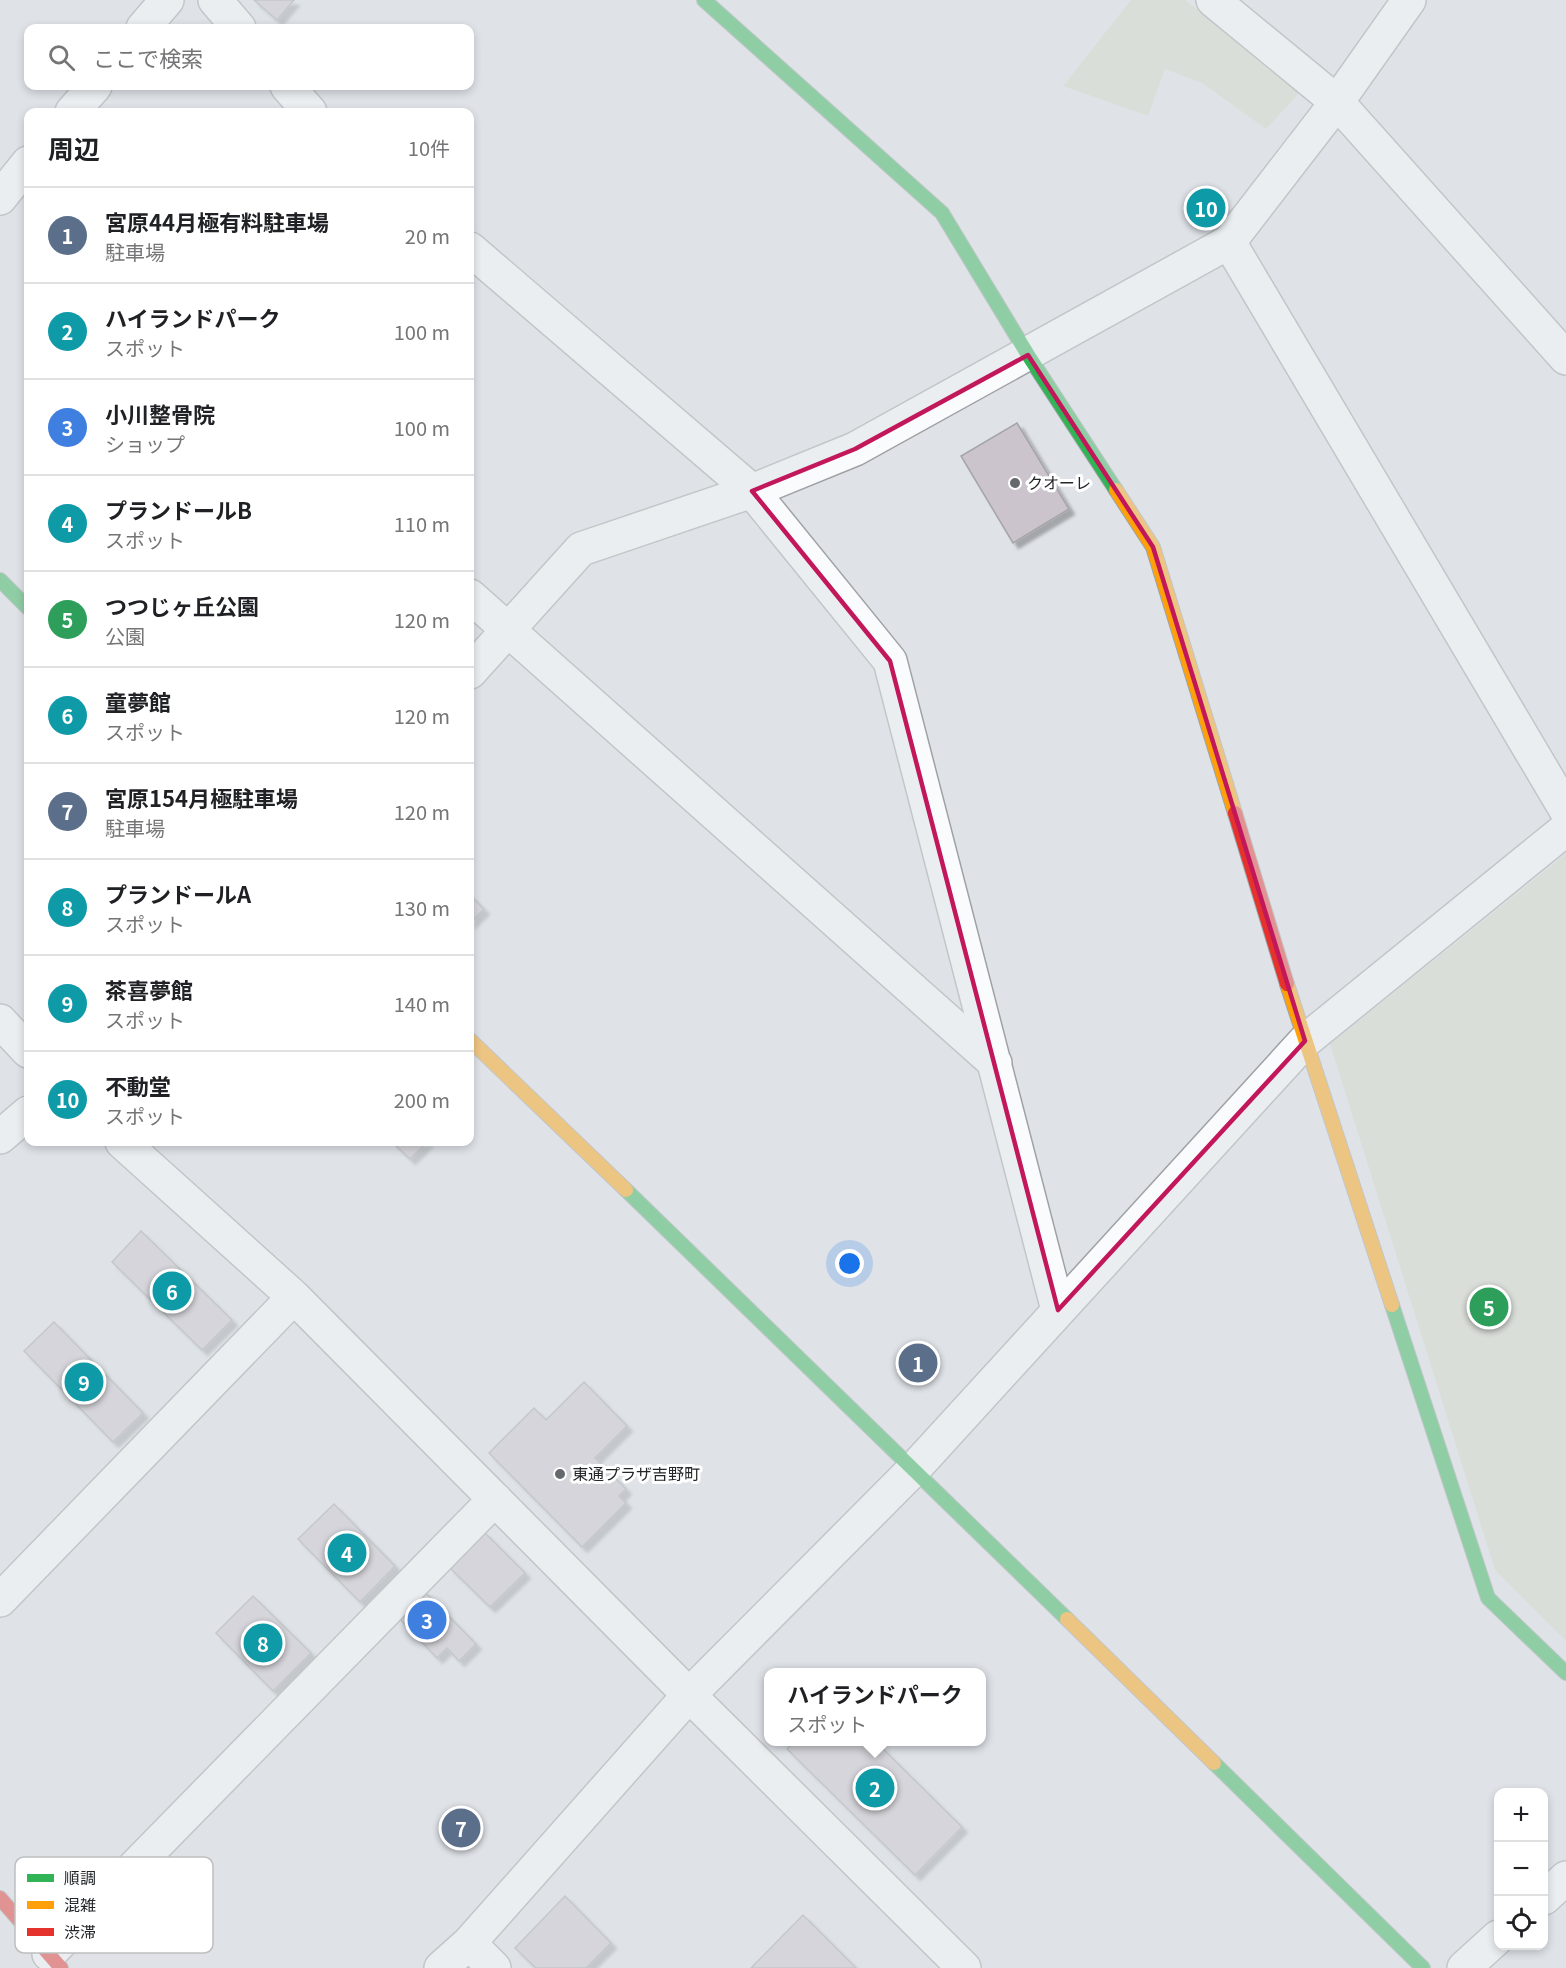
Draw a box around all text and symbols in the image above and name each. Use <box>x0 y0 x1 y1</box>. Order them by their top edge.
search box <box>24 24 474 90</box>
icon: search <box>45 41 78 74</box>
text: ここで検索 <box>93 41 203 73</box>
text: 周辺 <box>48 129 100 166</box>
text: 10件 <box>408 133 450 162</box>
pin: 10 <box>1186 186 1226 230</box>
text: 宮原44月極有料駐車場 <box>105 205 329 237</box>
text: 1 <box>62 221 73 250</box>
text: 20 m <box>405 221 450 250</box>
text: 駐車場 <box>105 237 165 266</box>
text: ハイランドパーク <box>105 301 281 333</box>
text: 2 <box>62 317 73 346</box>
text: 100 m <box>394 317 450 346</box>
text: スポット <box>105 333 185 362</box>
text: 小川整骨院 <box>105 397 215 429</box>
text: 3 <box>62 413 73 442</box>
text: 100 m <box>394 413 450 442</box>
text: ショップ <box>105 429 185 458</box>
place label: クオーレ <box>1027 470 1091 494</box>
marker: クオーレ <box>1008 476 1022 490</box>
text: プランドールB <box>105 493 252 525</box>
text: 4 <box>62 509 73 538</box>
text: 110 m <box>394 509 450 538</box>
text: スポット <box>105 525 185 554</box>
text: つつじヶ丘公園 <box>105 589 259 621</box>
text: 5 <box>62 605 73 634</box>
text: 120 m <box>394 605 450 634</box>
text: 公園 <box>105 621 145 650</box>
text: 童夢館 <box>105 685 171 717</box>
text: 6 <box>62 701 73 730</box>
text: 120 m <box>394 701 450 730</box>
text: スポット <box>105 717 185 746</box>
text: 宮原154月極駐車場 <box>105 781 298 813</box>
text: 7 <box>62 797 73 826</box>
text: 120 m <box>394 797 450 826</box>
text: 駐車場 <box>105 813 165 842</box>
text: プランドールA <box>105 877 251 909</box>
text: 8 <box>62 893 73 922</box>
text: 130 m <box>394 893 450 922</box>
text: スポット <box>105 909 185 938</box>
text: 茶喜夢館 <box>105 973 193 1005</box>
text: 9 <box>62 989 73 1018</box>
text: 140 m <box>394 989 450 1018</box>
text: スポット <box>105 1005 185 1034</box>
text: 不動堂 <box>105 1069 171 1101</box>
text: 10 <box>56 1085 79 1114</box>
text: 200 m <box>394 1085 450 1114</box>
text: スポット <box>105 1101 185 1130</box>
your location <box>835 1249 864 1278</box>
pin: 6 <box>152 1268 192 1314</box>
pin: 5 <box>1470 1284 1508 1330</box>
pin: 1 <box>898 1340 938 1386</box>
pin: 9 <box>64 1360 104 1404</box>
place label: 東通プラザ吉野町 <box>572 1461 700 1485</box>
marker: 東通プラザ吉野町 <box>553 1467 567 1481</box>
pin: 4 <box>328 1530 366 1576</box>
pin: 3 <box>408 1598 446 1642</box>
pin: 8 <box>244 1620 282 1666</box>
popup <box>764 1668 986 1746</box>
text: ハイランドパーク <box>787 1677 963 1709</box>
text: スポット <box>787 1709 867 1738</box>
pin: 2 <box>856 1766 894 1810</box>
map controls <box>1494 1788 1548 1950</box>
button: + <box>1494 1788 1548 1842</box>
pin: 7 <box>442 1806 480 1850</box>
button: − <box>1494 1842 1548 1896</box>
legend <box>15 1857 213 1953</box>
text: 順調 <box>64 1865 96 1889</box>
text: 混雑 <box>64 1892 96 1916</box>
button: locate <box>1494 1896 1548 1950</box>
text: 渋滞 <box>64 1919 96 1943</box>

